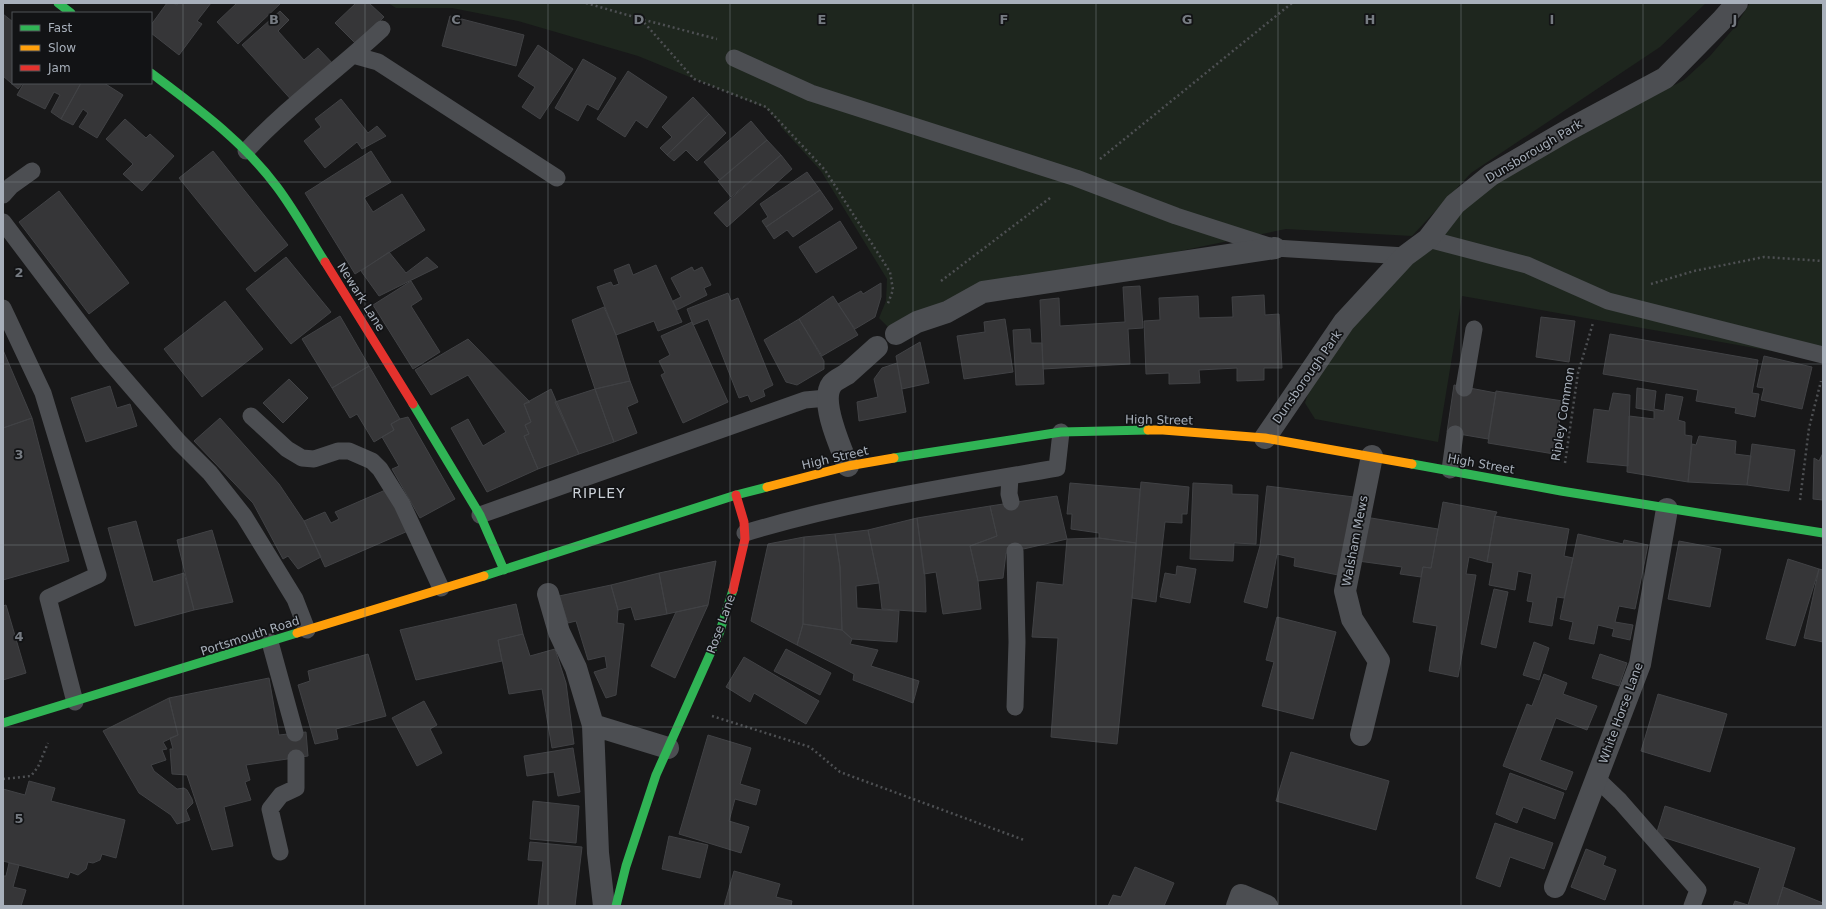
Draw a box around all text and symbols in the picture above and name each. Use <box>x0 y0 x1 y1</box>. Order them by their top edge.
legend <box>12 12 152 84</box>
text: B <box>269 12 279 27</box>
text: C <box>451 12 461 27</box>
text: D <box>634 12 645 27</box>
text: E <box>818 12 826 27</box>
text: F <box>1000 12 1008 27</box>
text: G <box>1182 12 1192 27</box>
text: H <box>1365 12 1375 27</box>
text: I <box>1550 12 1554 27</box>
text: J <box>1732 12 1737 27</box>
text: Fast <box>48 21 72 35</box>
text: Slow <box>48 41 76 55</box>
text: Jam <box>47 61 71 75</box>
street label: Dunsborough Park <box>1483 117 1585 185</box>
street label: Newark Lane <box>334 260 388 334</box>
text: 2 <box>14 265 24 280</box>
street label: Dunsborough Park <box>1270 328 1344 426</box>
street label: Ripley Common <box>1549 366 1577 462</box>
street label: High Street <box>1125 412 1193 428</box>
street label: High Street <box>800 443 870 472</box>
text: 3 <box>14 447 24 462</box>
street label: High Street <box>1446 451 1516 477</box>
district label: RIPLEY <box>572 485 626 501</box>
street label: Walsham Mews <box>1339 494 1371 588</box>
street label: Rose Lane <box>704 593 738 655</box>
street label: Portsmouth Road <box>199 613 301 659</box>
text: 4 <box>14 629 24 644</box>
street label: White Horse Lane <box>1596 661 1646 765</box>
text: 5 <box>14 811 24 826</box>

